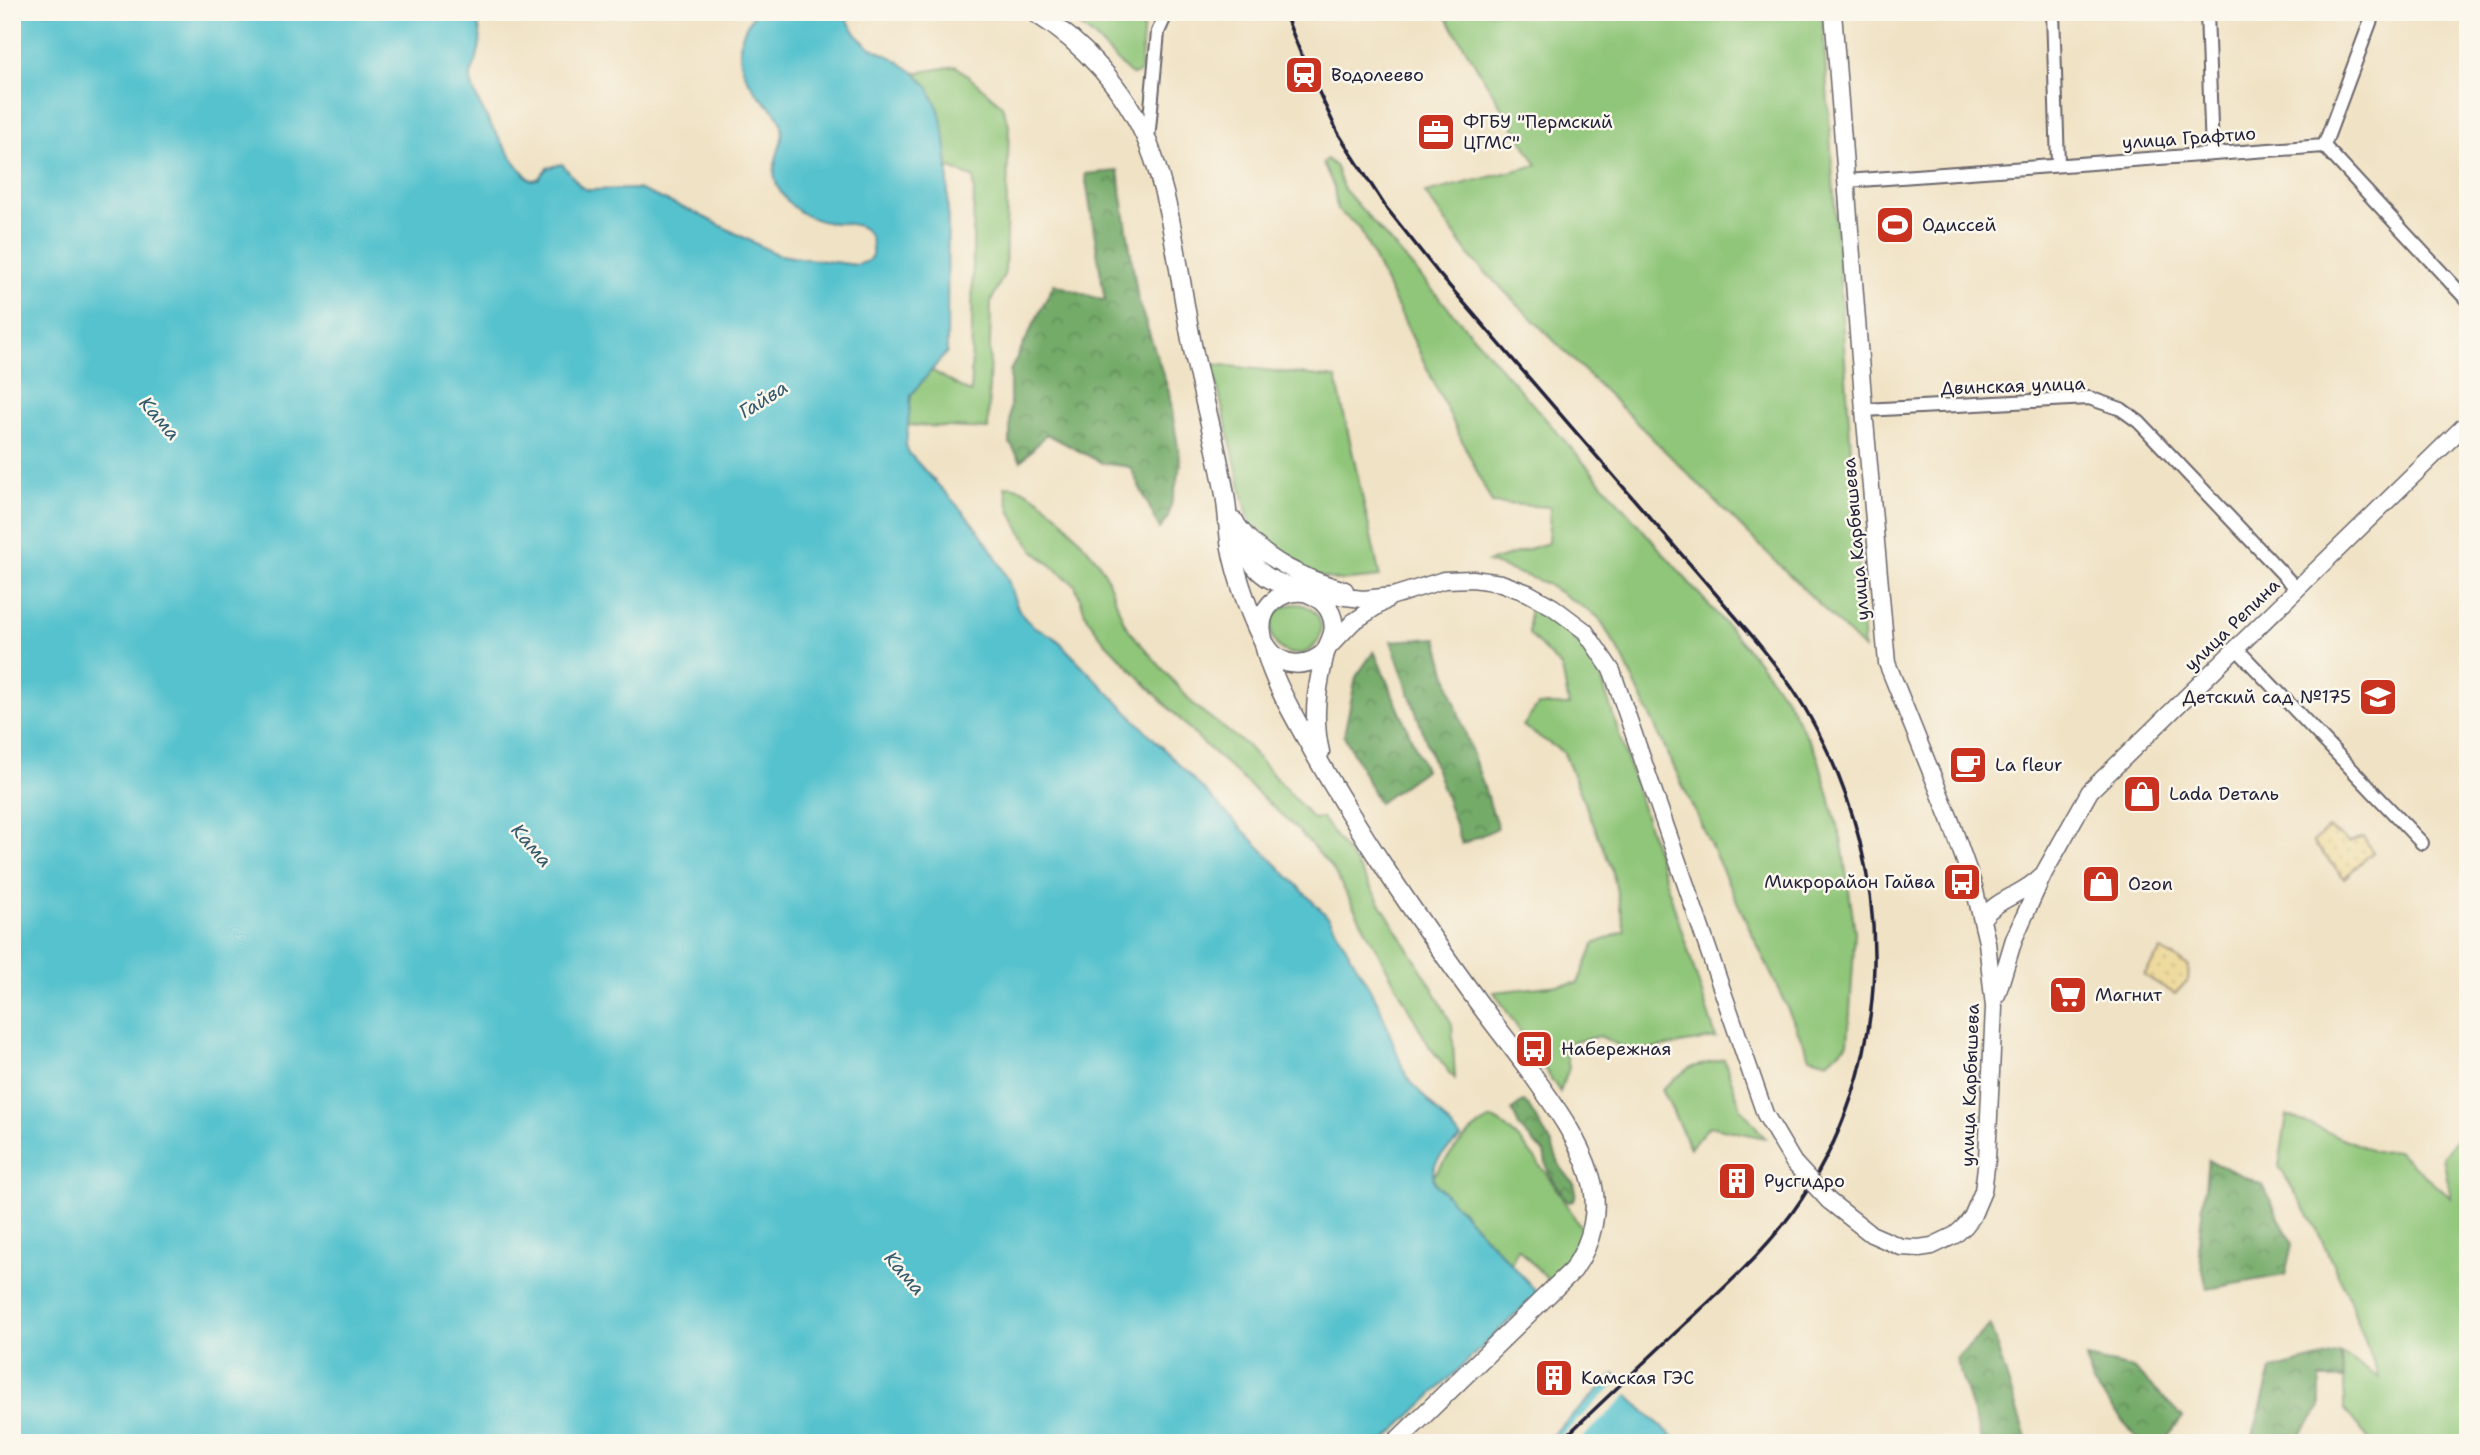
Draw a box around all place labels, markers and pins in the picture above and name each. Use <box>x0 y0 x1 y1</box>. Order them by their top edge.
station icon: Водолеево <box>1283 54 1325 96</box>
place label: Водолеево <box>1331 63 1424 87</box>
place label: ФГБУ "Пермский ЦГМС" <box>1463 110 1613 155</box>
office icon: ФГБУ "Пермский ЦГМС" <box>1415 111 1457 153</box>
sports icon: Одиссей <box>1874 204 1916 246</box>
place label: Одиссей <box>1922 213 1996 237</box>
school or university icon: Детский сад №175 <box>2357 676 2399 718</box>
place label: Детский сад №175 <box>2183 685 2351 709</box>
cafe icon: La fleur <box>1947 744 1989 786</box>
place label: La fleur <box>1995 753 2063 777</box>
shop icon: Lada Dеталь <box>2121 773 2163 815</box>
place label: Lada Dеталь <box>2169 782 2279 806</box>
bus stop icon: Микрорайон Гайва <box>1941 861 1983 903</box>
shop icon: Ozon <box>2080 863 2122 905</box>
place label: Микрорайон Гайва <box>1764 870 1935 894</box>
place label: Ozon <box>2128 872 2173 896</box>
supermarket icon: Магнит <box>2047 974 2089 1016</box>
place label: Магнит <box>2095 983 2163 1007</box>
bus stop icon: Набережная <box>1513 1028 1555 1070</box>
place label: Набережная <box>1561 1037 1671 1061</box>
building icon: Русгидро <box>1716 1160 1758 1202</box>
place label: Русгидро <box>1764 1169 1845 1193</box>
building icon: Камская ГЭС <box>1533 1357 1575 1399</box>
place label: Камская ГЭС <box>1581 1366 1694 1390</box>

